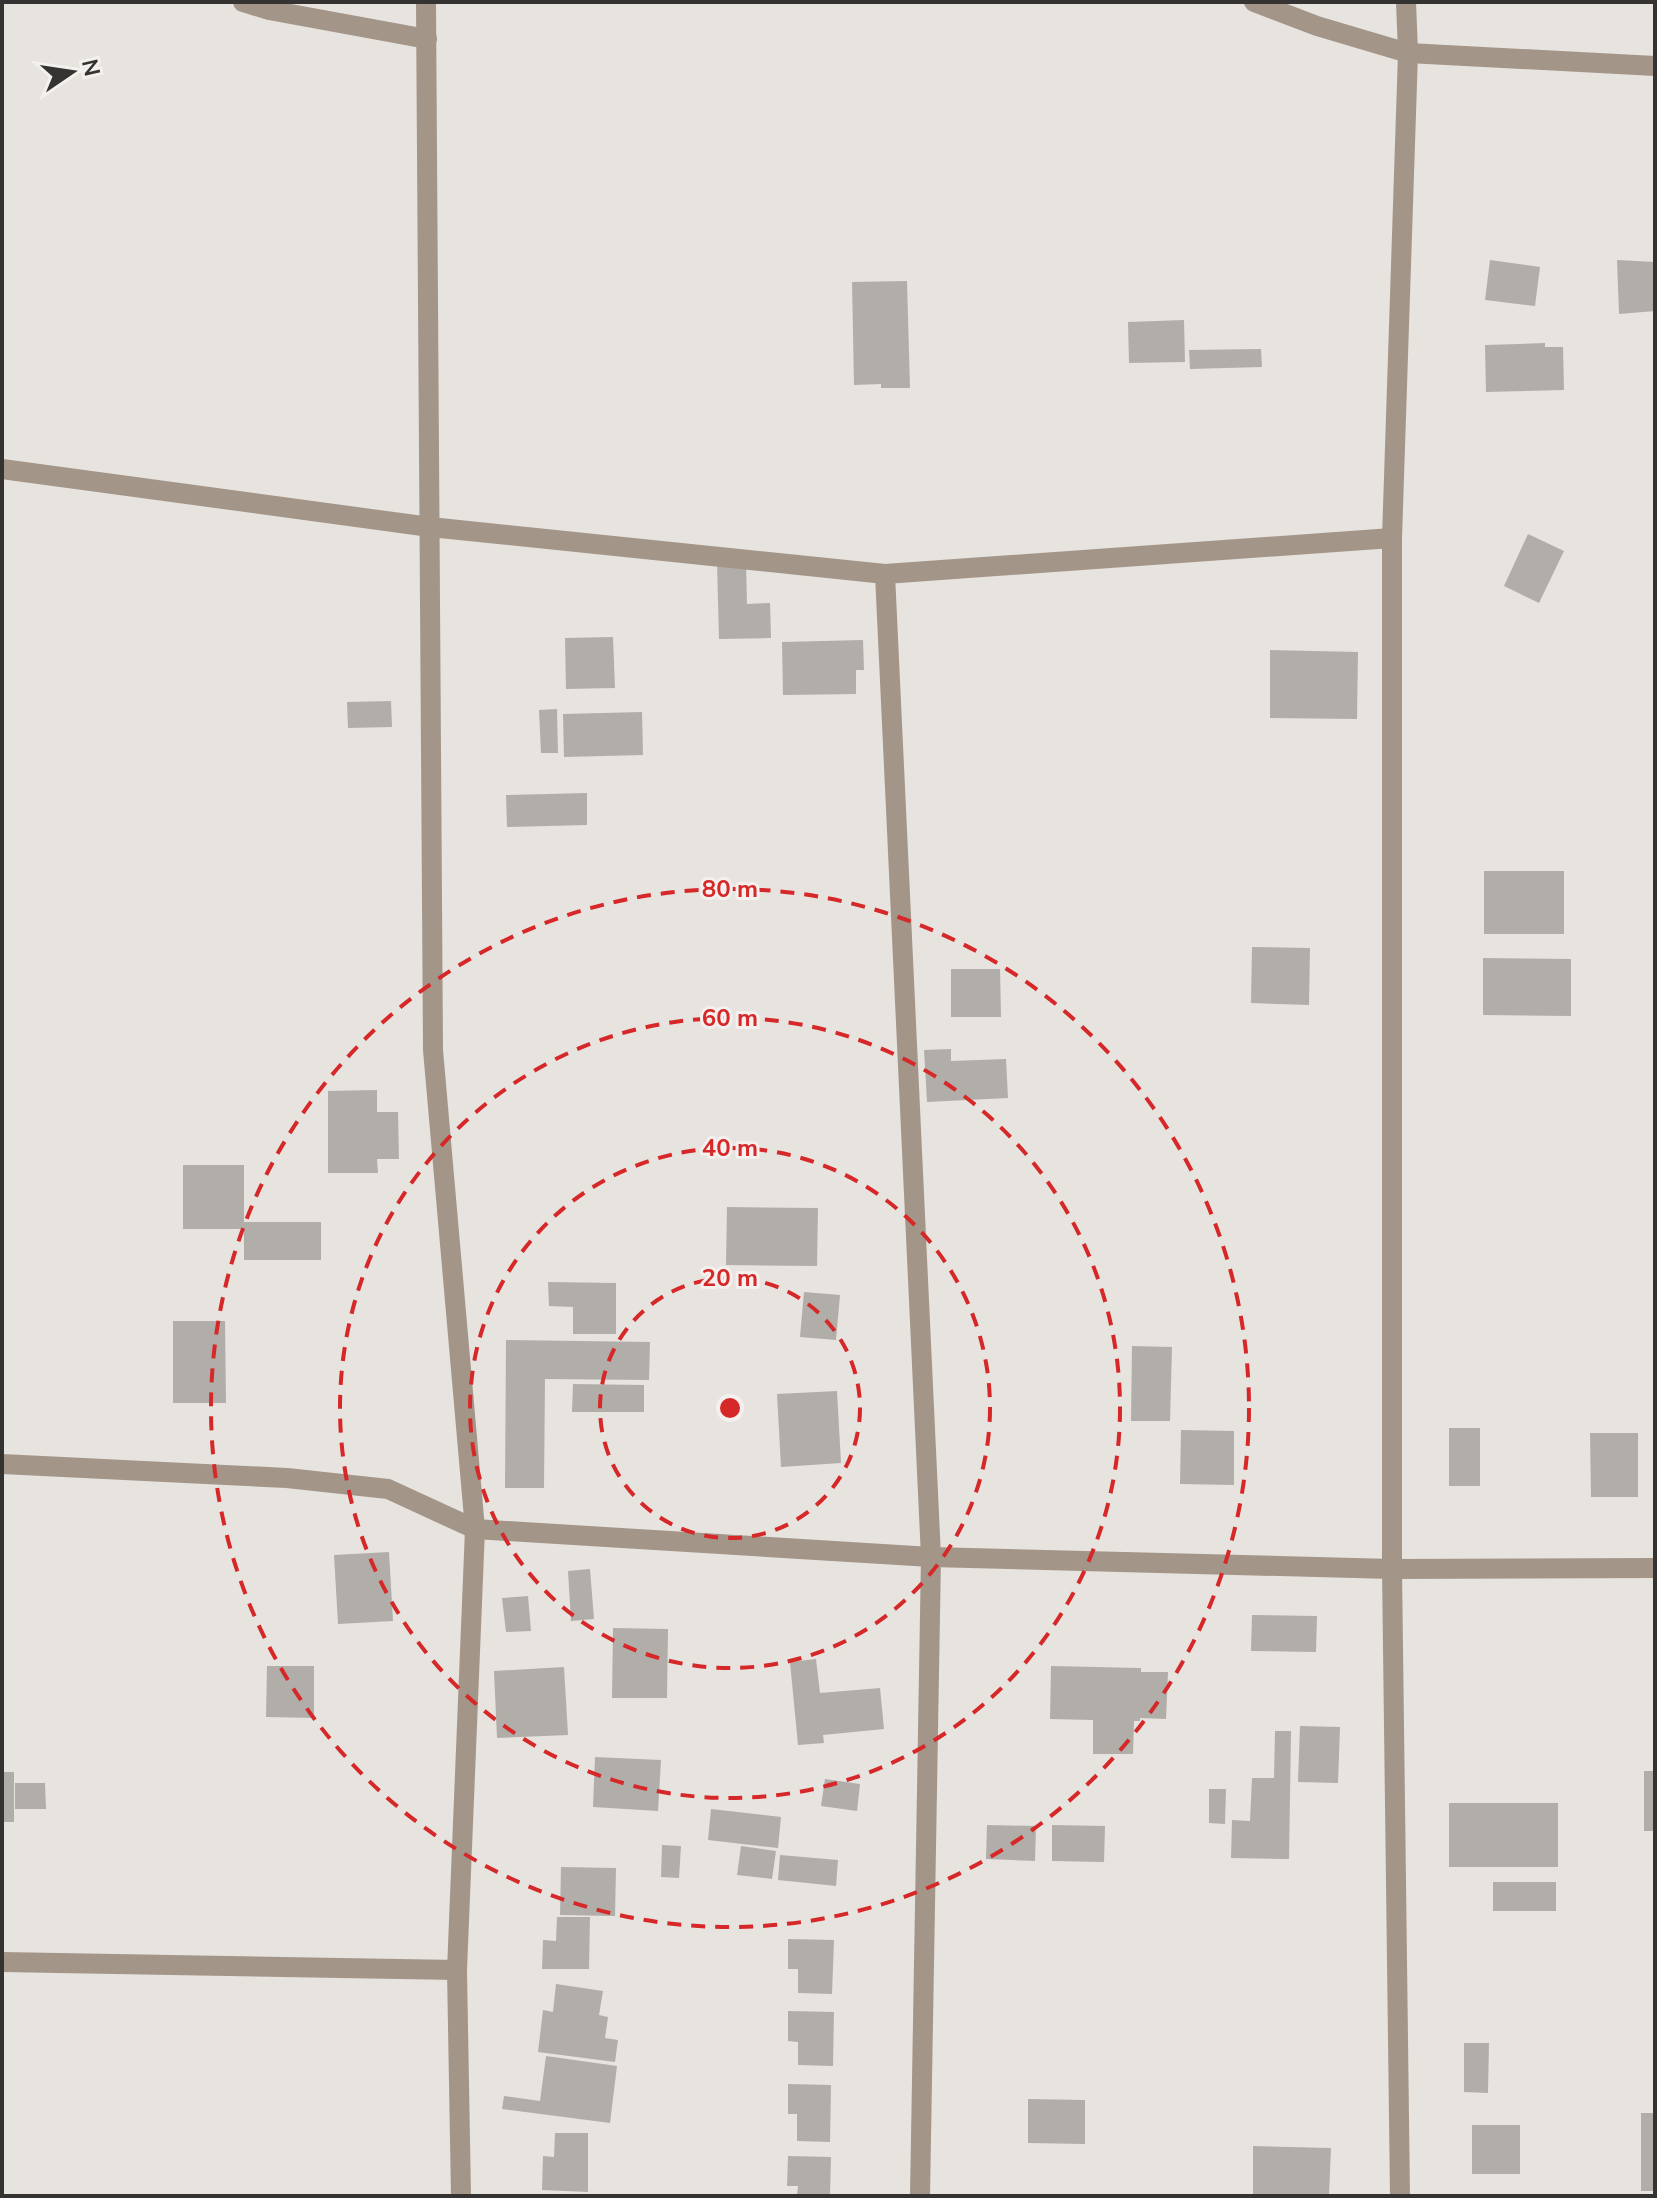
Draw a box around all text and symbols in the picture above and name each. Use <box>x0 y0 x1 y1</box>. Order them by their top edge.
north arrow <box>32 32 112 112</box>
text: N <box>74 56 107 79</box>
text: 80 m <box>702 873 758 905</box>
text: 60 m <box>702 1002 758 1034</box>
text: 40 m <box>702 1132 758 1164</box>
text: 20 m <box>702 1262 758 1294</box>
centre of rings <box>716 1394 744 1422</box>

